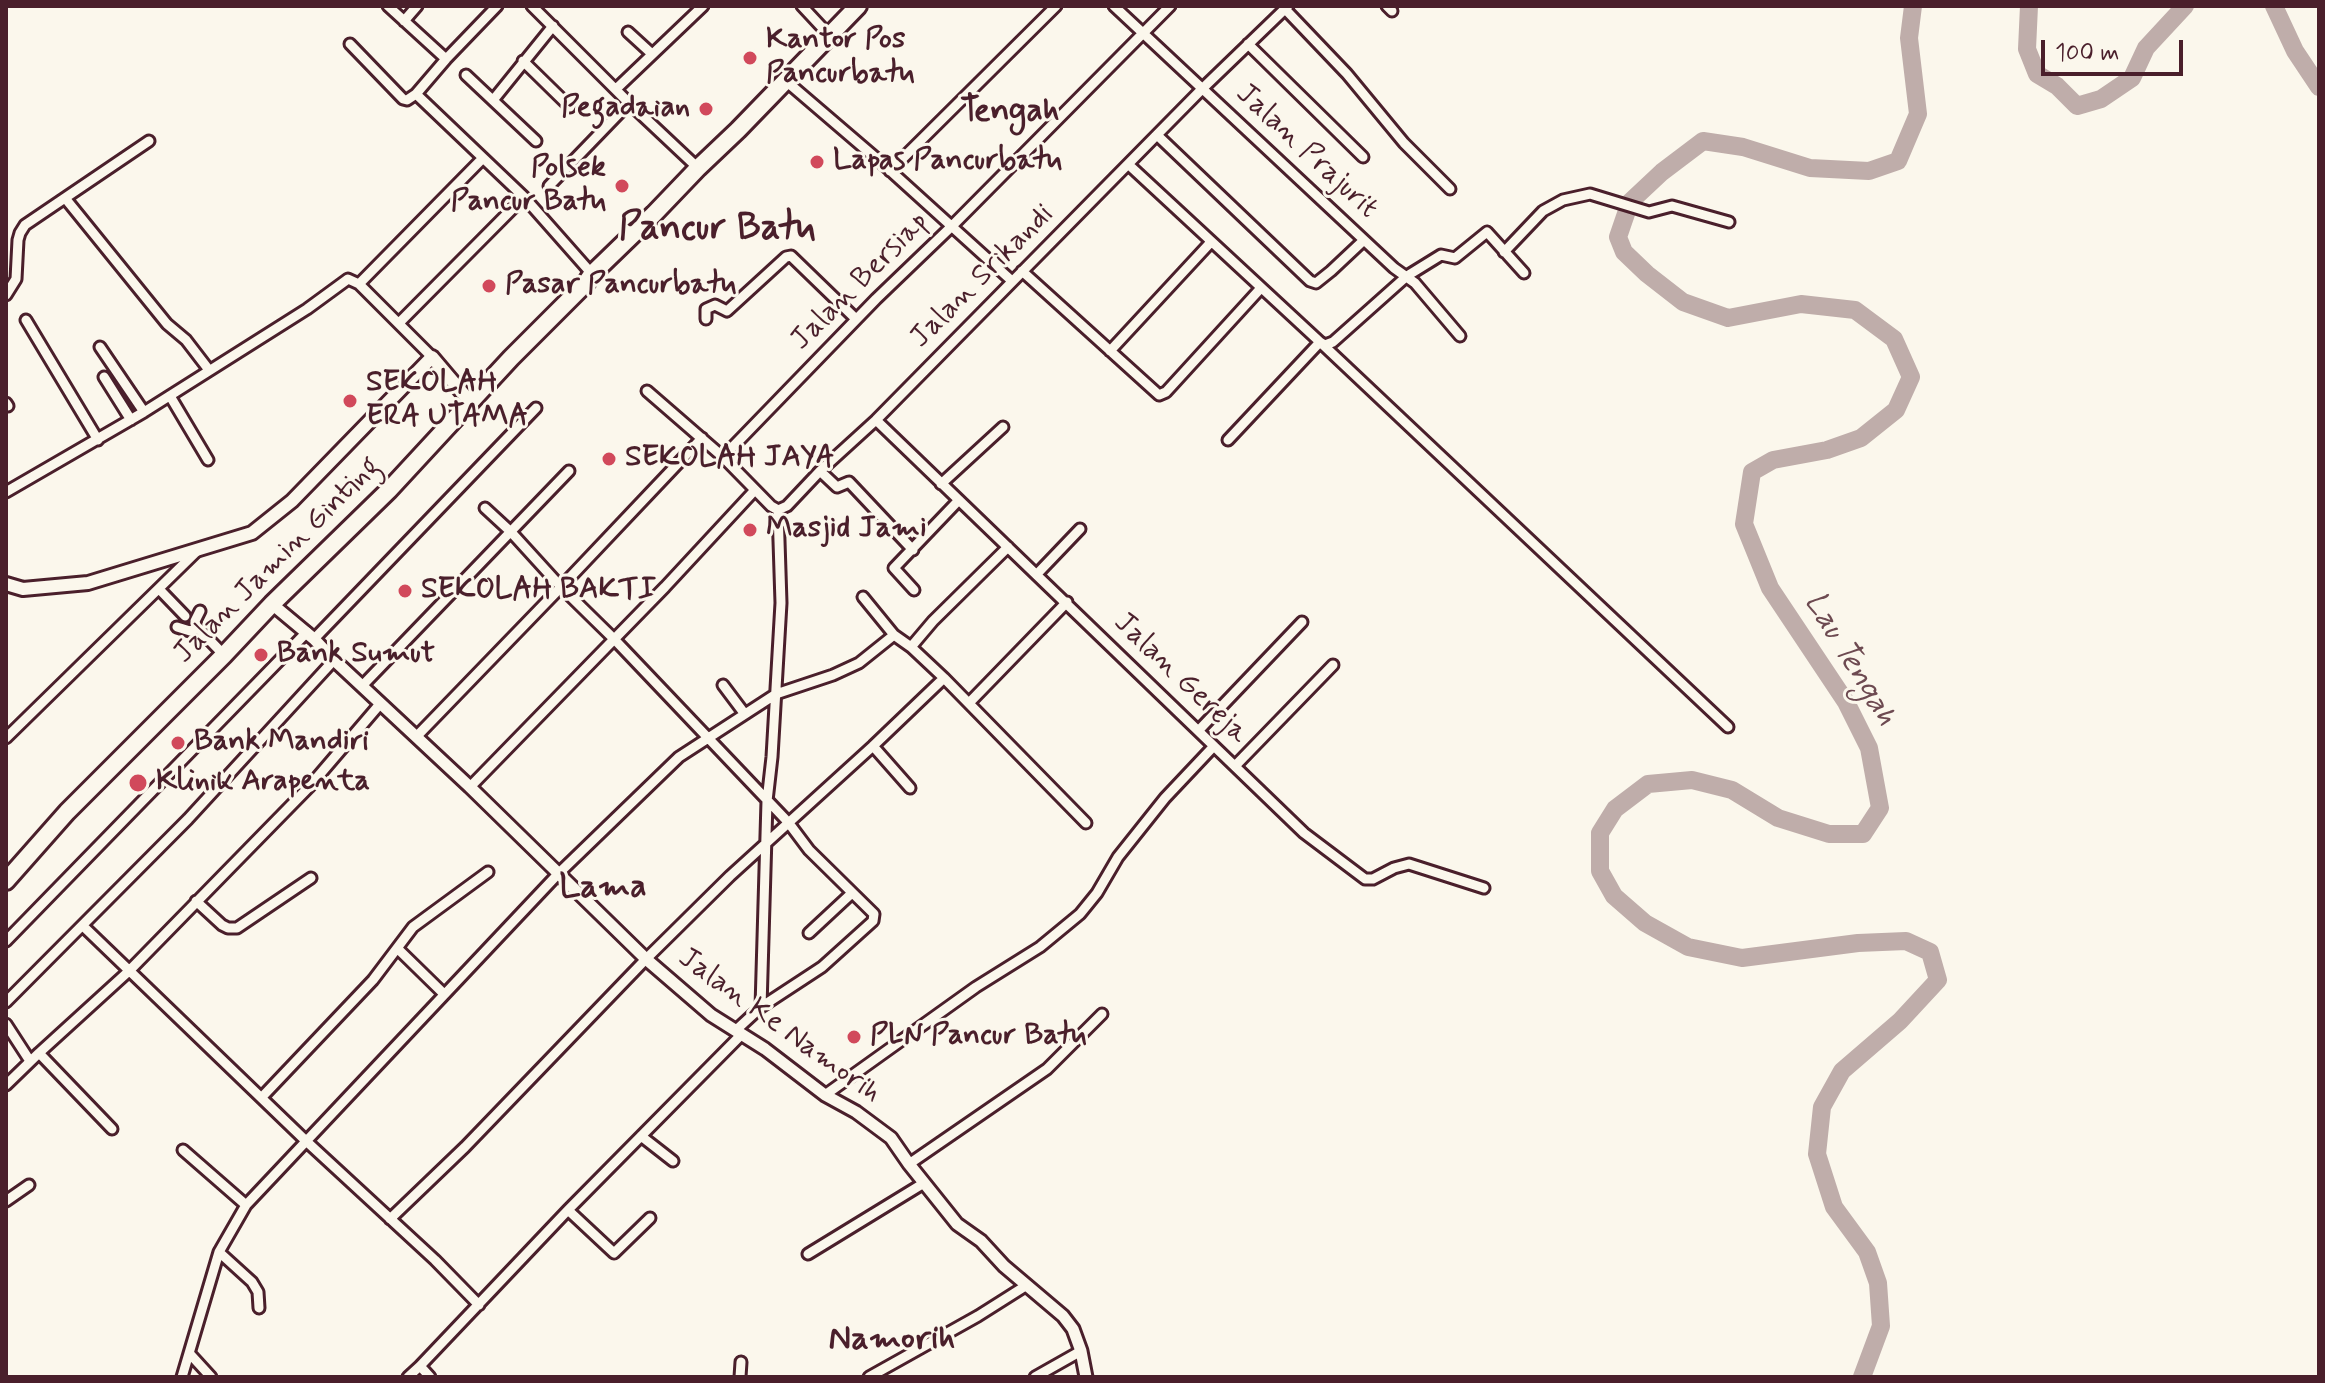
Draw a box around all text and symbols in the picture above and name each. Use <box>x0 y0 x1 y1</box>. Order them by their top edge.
place label: Kantor Pos Pancurbatu <box>766 23 914 94</box>
scale bar <box>2045 24 2187 74</box>
text: 100 m <box>2055 38 2119 69</box>
marker: Kantor Pos Pancurbatu <box>741 49 759 67</box>
street label: Jalan Prajurit <box>1227 77 1385 227</box>
place label: Pegadaian <box>561 91 690 127</box>
district label: Tengah <box>960 93 1060 133</box>
marker: Pegadaian <box>697 100 715 118</box>
place label: Lapas Pancurbatu <box>833 144 1062 180</box>
place label: Polsek Pancur Batu <box>451 151 606 222</box>
marker: Lapas Pancurbatu <box>808 153 826 171</box>
marker: Polsek Pancur Batu <box>613 177 631 195</box>
street label: Jalan Srikandi <box>904 198 1062 356</box>
street label: Jalan Bersiap <box>784 205 938 359</box>
district label: Pancur Batu <box>619 207 815 253</box>
place label: Pasar Pancurbatu <box>505 268 736 304</box>
marker: Pasar Pancurbatu <box>480 277 498 295</box>
place label: SEKOLAH ERA UTAMA <box>366 366 529 436</box>
marker: SEKOLAH ERA UTAMA <box>341 392 359 410</box>
place label: SEKOLAH JAYA <box>625 441 835 477</box>
street label: Jalan Jamin Ginting <box>167 450 389 672</box>
marker: SEKOLAH JAYA <box>600 450 618 468</box>
place label: Masjid Jami <box>766 512 927 548</box>
marker: Masjid Jami <box>741 521 759 539</box>
place label: SEKOLAH BAKTI <box>421 573 656 609</box>
marker: SEKOLAH BAKTI <box>396 582 414 600</box>
water label: Lau Tengah <box>1794 586 1904 734</box>
street label: Jalan Gereja <box>1105 606 1255 752</box>
place label: Bank Sumut <box>277 637 435 673</box>
marker: Bank Sumut <box>252 646 270 664</box>
place label: Bank Mandiri <box>194 725 369 761</box>
marker: Bank Mandiri <box>169 734 187 752</box>
place label: Klinik Arapenta <box>156 765 370 801</box>
marker: Klinik Arapenta <box>127 772 149 794</box>
district label: Lama <box>559 869 647 909</box>
street label: Jalan Ke Namorih <box>670 941 888 1113</box>
place label: PLN Pancur Batu <box>870 1019 1086 1055</box>
marker: PLN Pancur Batu <box>845 1028 863 1046</box>
district label: Namorih <box>829 1321 955 1361</box>

